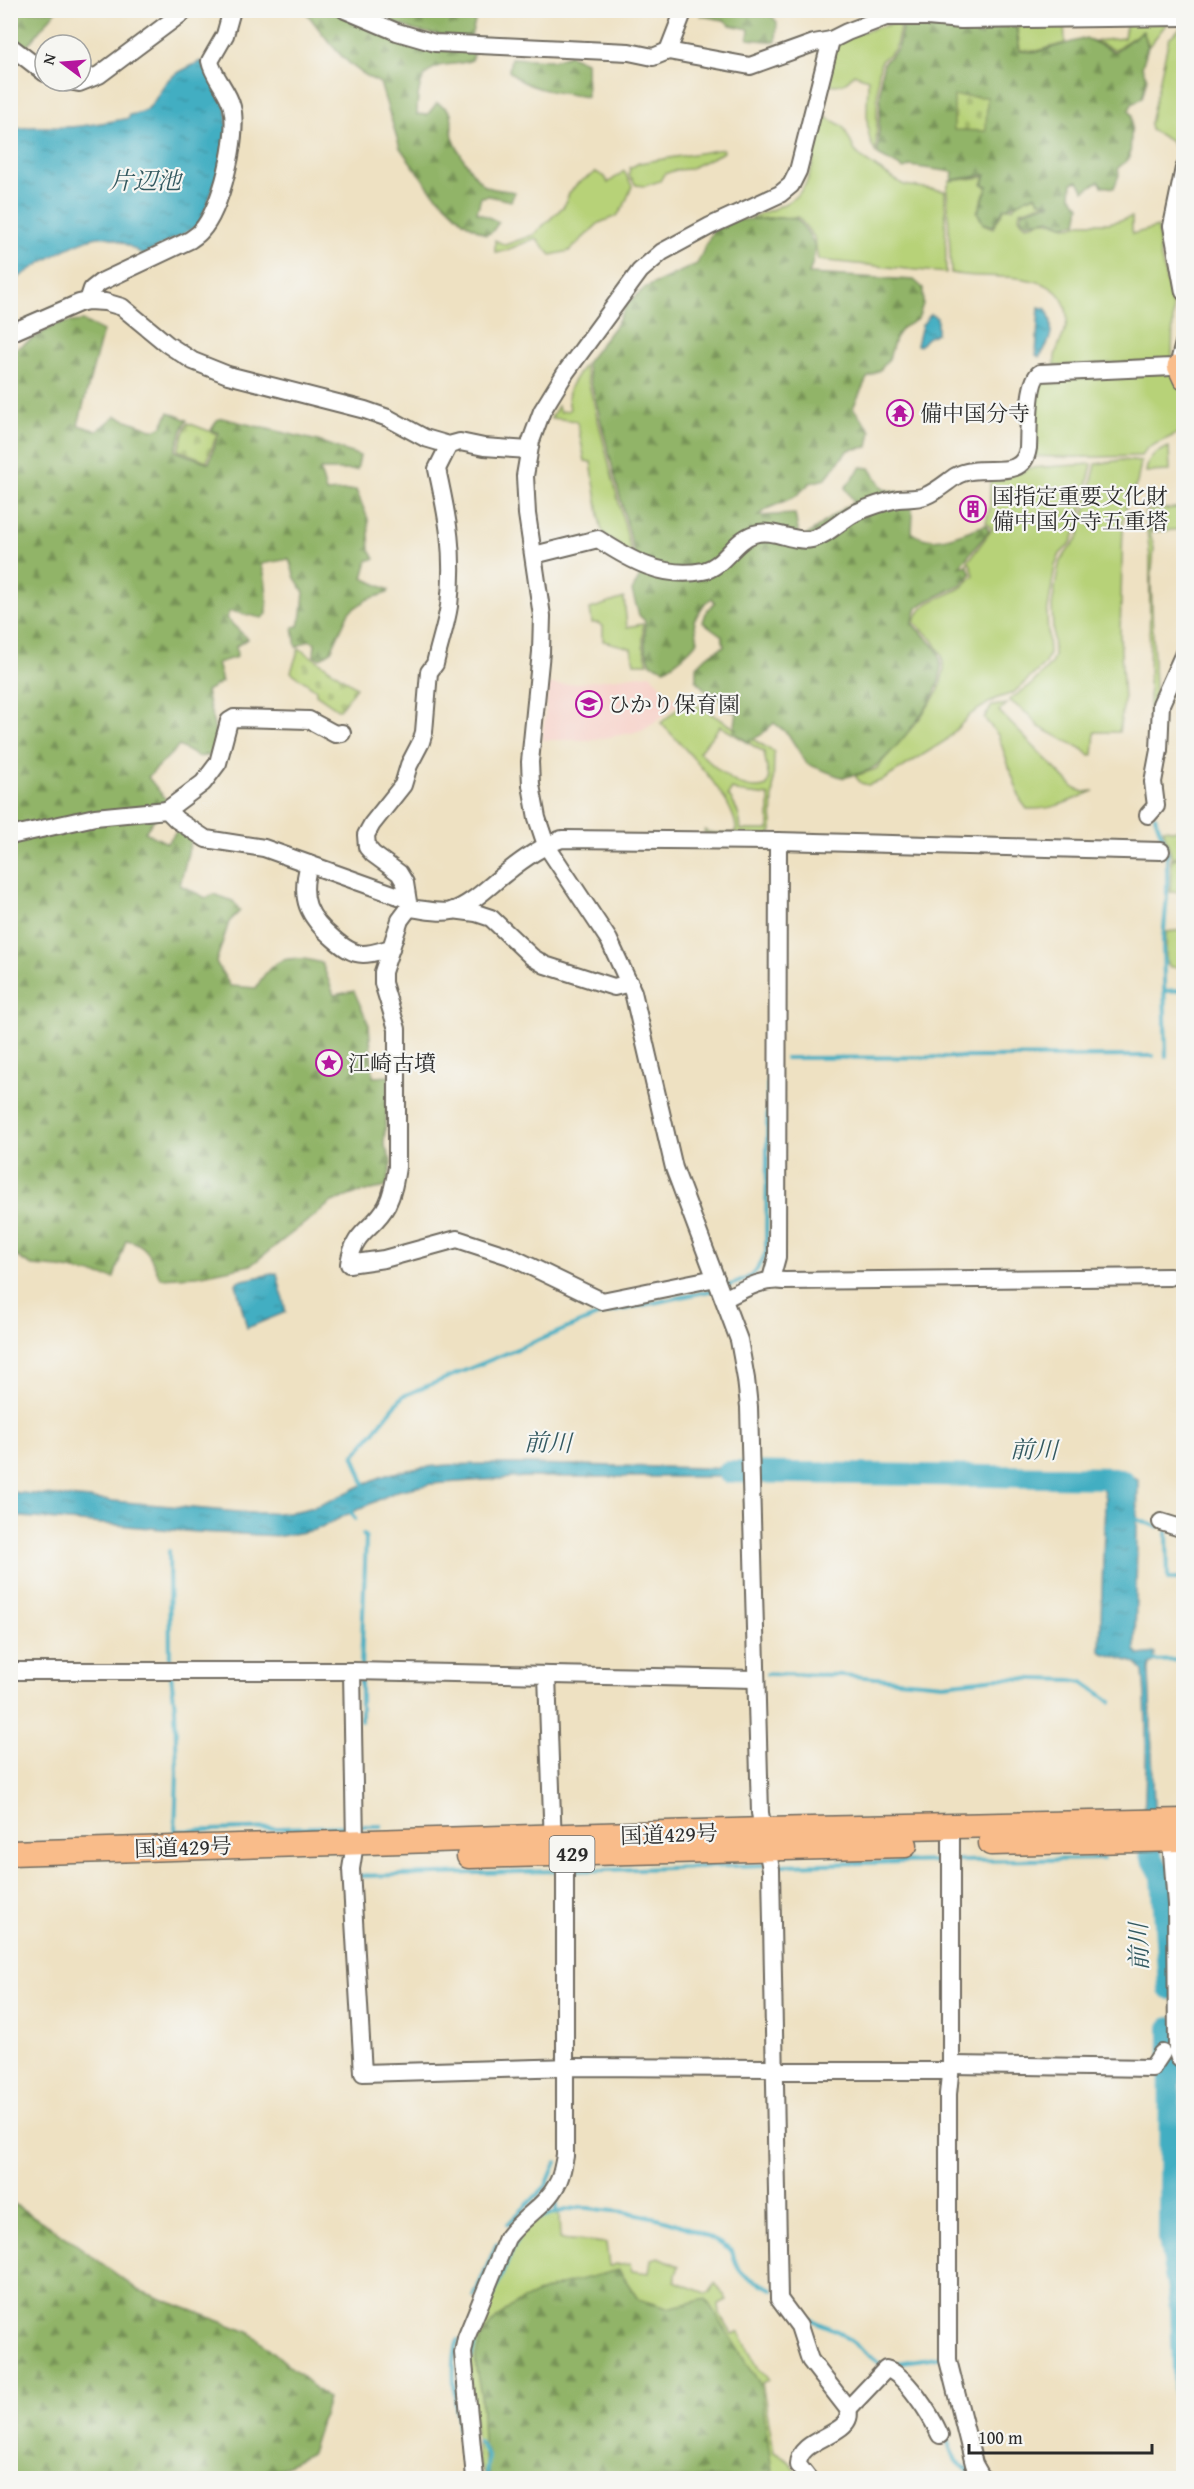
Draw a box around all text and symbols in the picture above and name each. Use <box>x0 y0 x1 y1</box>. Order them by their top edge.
north arrow <box>33 33 93 93</box>
text: N <box>36 50 62 67</box>
water label: 片辺池 <box>109 163 184 198</box>
place label: 備中国分寺 <box>920 397 1030 429</box>
temple icon: 備中国分寺 <box>885 398 915 428</box>
place label: 国指定重要文化財 備中国分寺五重塔 <box>992 480 1168 537</box>
building icon: 国指定重要文化財 備中国分寺五重塔 <box>958 494 988 524</box>
place label: ひかり保育園 <box>608 688 740 720</box>
school or university icon: ひかり保育園 <box>574 689 604 719</box>
place label: 江崎古墳 <box>348 1047 436 1079</box>
place icon: 江崎古墳 <box>314 1048 344 1078</box>
water label: 前川 <box>524 1425 575 1460</box>
water label: 前川 <box>1010 1432 1061 1467</box>
street label: 国道429号 <box>620 1816 718 1852</box>
street label: 国道429号 <box>134 1829 232 1865</box>
road number: 429 <box>550 1836 594 1872</box>
water label: 前川 <box>1121 1920 1156 1971</box>
scale bar <box>969 2417 1152 2455</box>
text: 100 m <box>978 2424 1023 2451</box>

